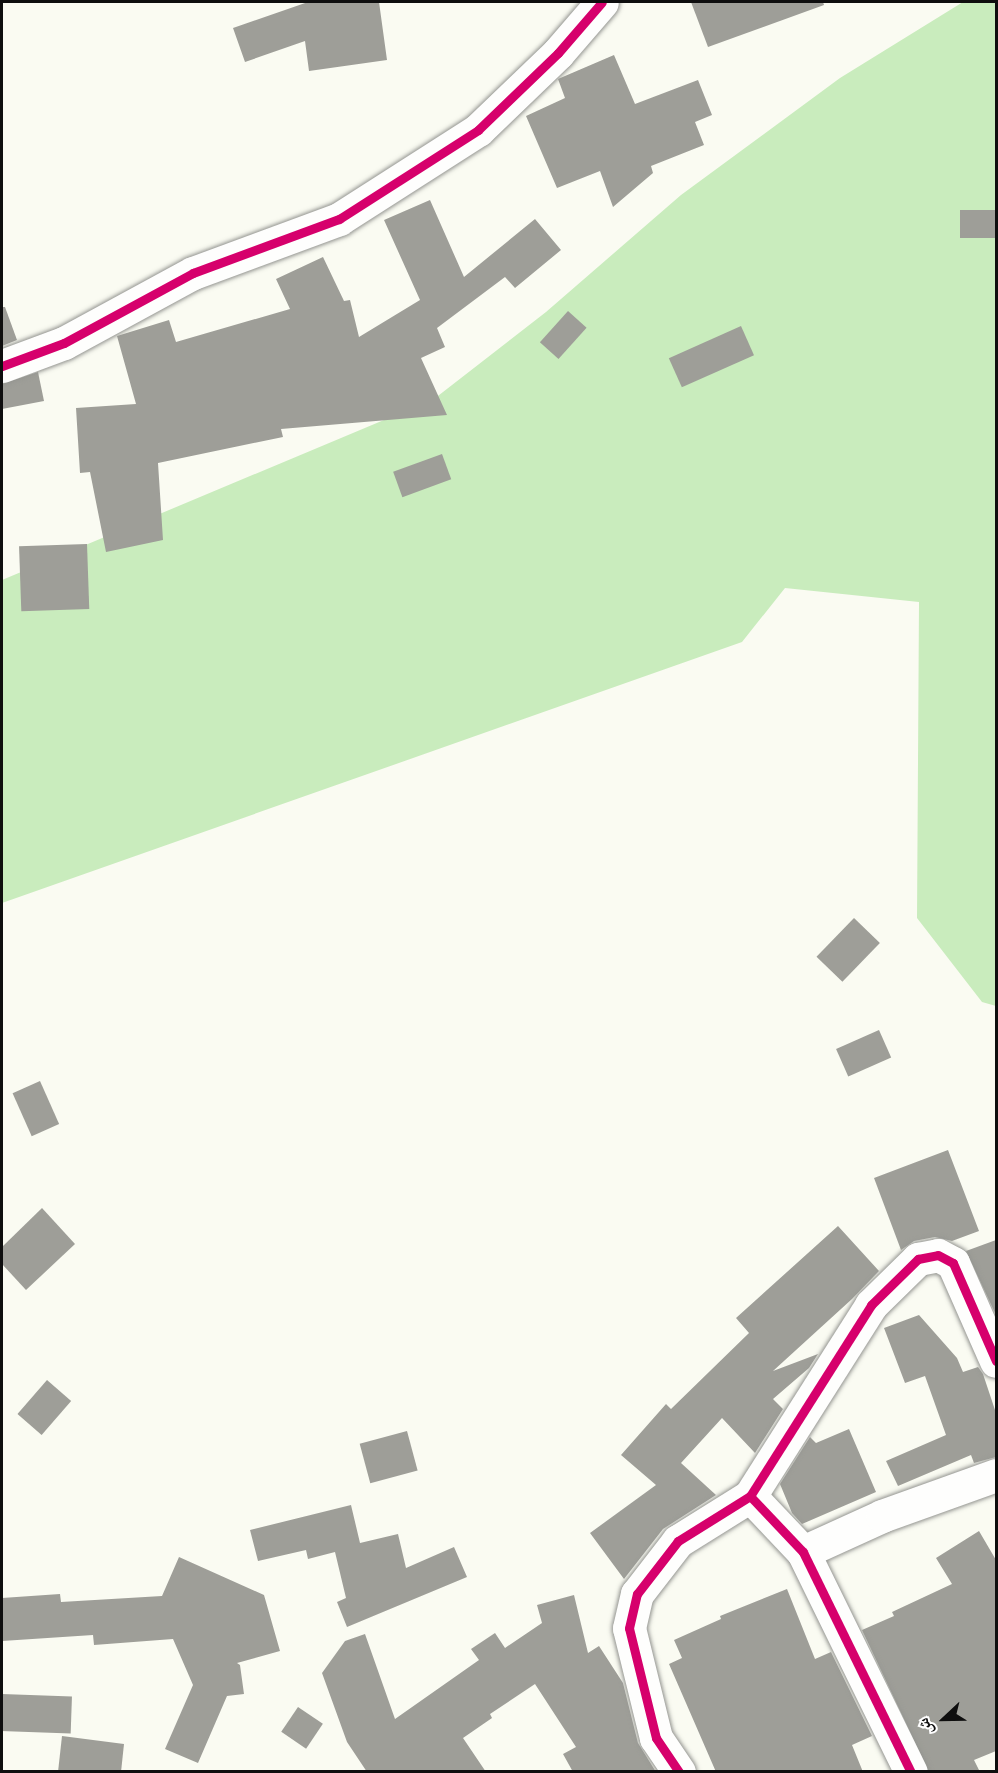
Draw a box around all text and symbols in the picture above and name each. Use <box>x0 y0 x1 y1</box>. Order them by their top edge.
north arrow <box>914 1689 974 1749</box>
text: ش <box>911 1713 943 1739</box>

